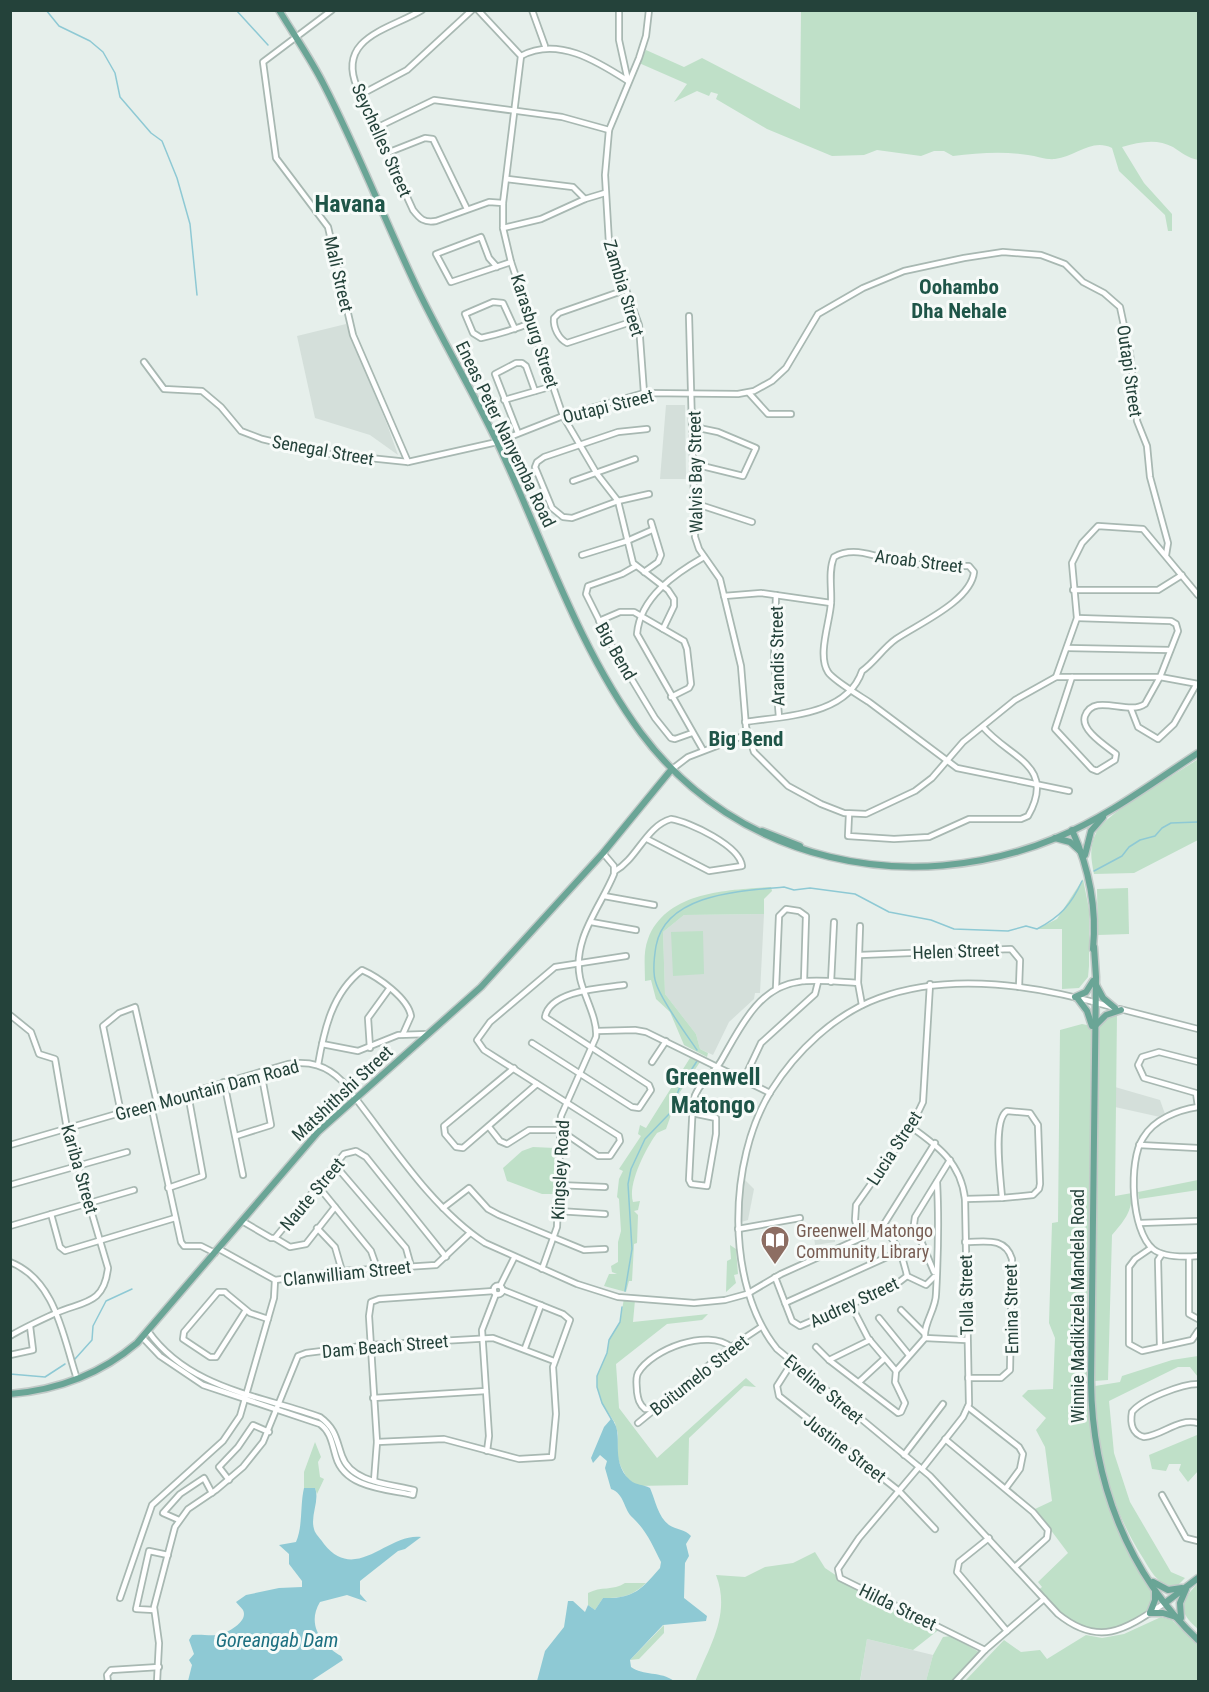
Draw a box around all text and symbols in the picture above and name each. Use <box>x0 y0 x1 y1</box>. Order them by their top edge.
street label: Seychelles Street <box>348 80 416 200</box>
district label: Havana <box>315 190 385 218</box>
street label: Mali Street <box>320 234 358 314</box>
street label: Zambia Street <box>599 237 649 339</box>
street label: Karasburg Street <box>507 271 563 391</box>
district label: Oohambo Dha Nehale <box>911 275 1007 323</box>
street label: Outapi Street <box>1113 324 1147 418</box>
street label: Eneas Peter Nanyemba Road <box>452 338 560 530</box>
street label: Outapi Street <box>560 385 656 427</box>
street label: Walvis Bay Street <box>683 411 707 533</box>
street label: Senegal Street <box>271 431 375 469</box>
street label: Aroab Street <box>874 545 964 577</box>
street label: Arandis Street <box>766 606 788 706</box>
street label: Big Bend <box>591 619 641 683</box>
district label: Big Bend <box>708 727 784 751</box>
street label: Helen Street <box>912 939 1000 963</box>
street label: Matshithshi Street <box>287 1041 397 1145</box>
street label: Green Mountain Dam Road <box>113 1055 301 1125</box>
district label: Greenwell Matongo <box>665 1063 761 1119</box>
street label: Lucia Street <box>862 1107 926 1189</box>
street label: Kingsley Road <box>547 1120 573 1220</box>
street label: Kariba Street <box>57 1122 103 1216</box>
street label: Naute Street <box>275 1153 349 1235</box>
street label: Winnie Madikizela Mandela Road <box>1067 1189 1088 1423</box>
place label: Greenwell Matongo Community Library <box>796 1220 933 1262</box>
library icon: Greenwell Matongo Community Library <box>759 1224 791 1266</box>
street label: Tolla Street <box>955 1254 977 1336</box>
street label: Clanwilliam Street <box>282 1256 412 1290</box>
street label: Emina Street <box>1000 1264 1022 1354</box>
street label: Audrey Street <box>806 1272 902 1332</box>
street label: Dam Beach Street <box>321 1330 449 1362</box>
street label: Boitumelo Street <box>646 1330 752 1420</box>
street label: Eveline Street <box>780 1350 868 1428</box>
street label: Justine Street <box>800 1409 890 1487</box>
street label: Hilda Street <box>856 1579 940 1635</box>
water label: Goreangab Dam <box>216 1628 338 1652</box>

